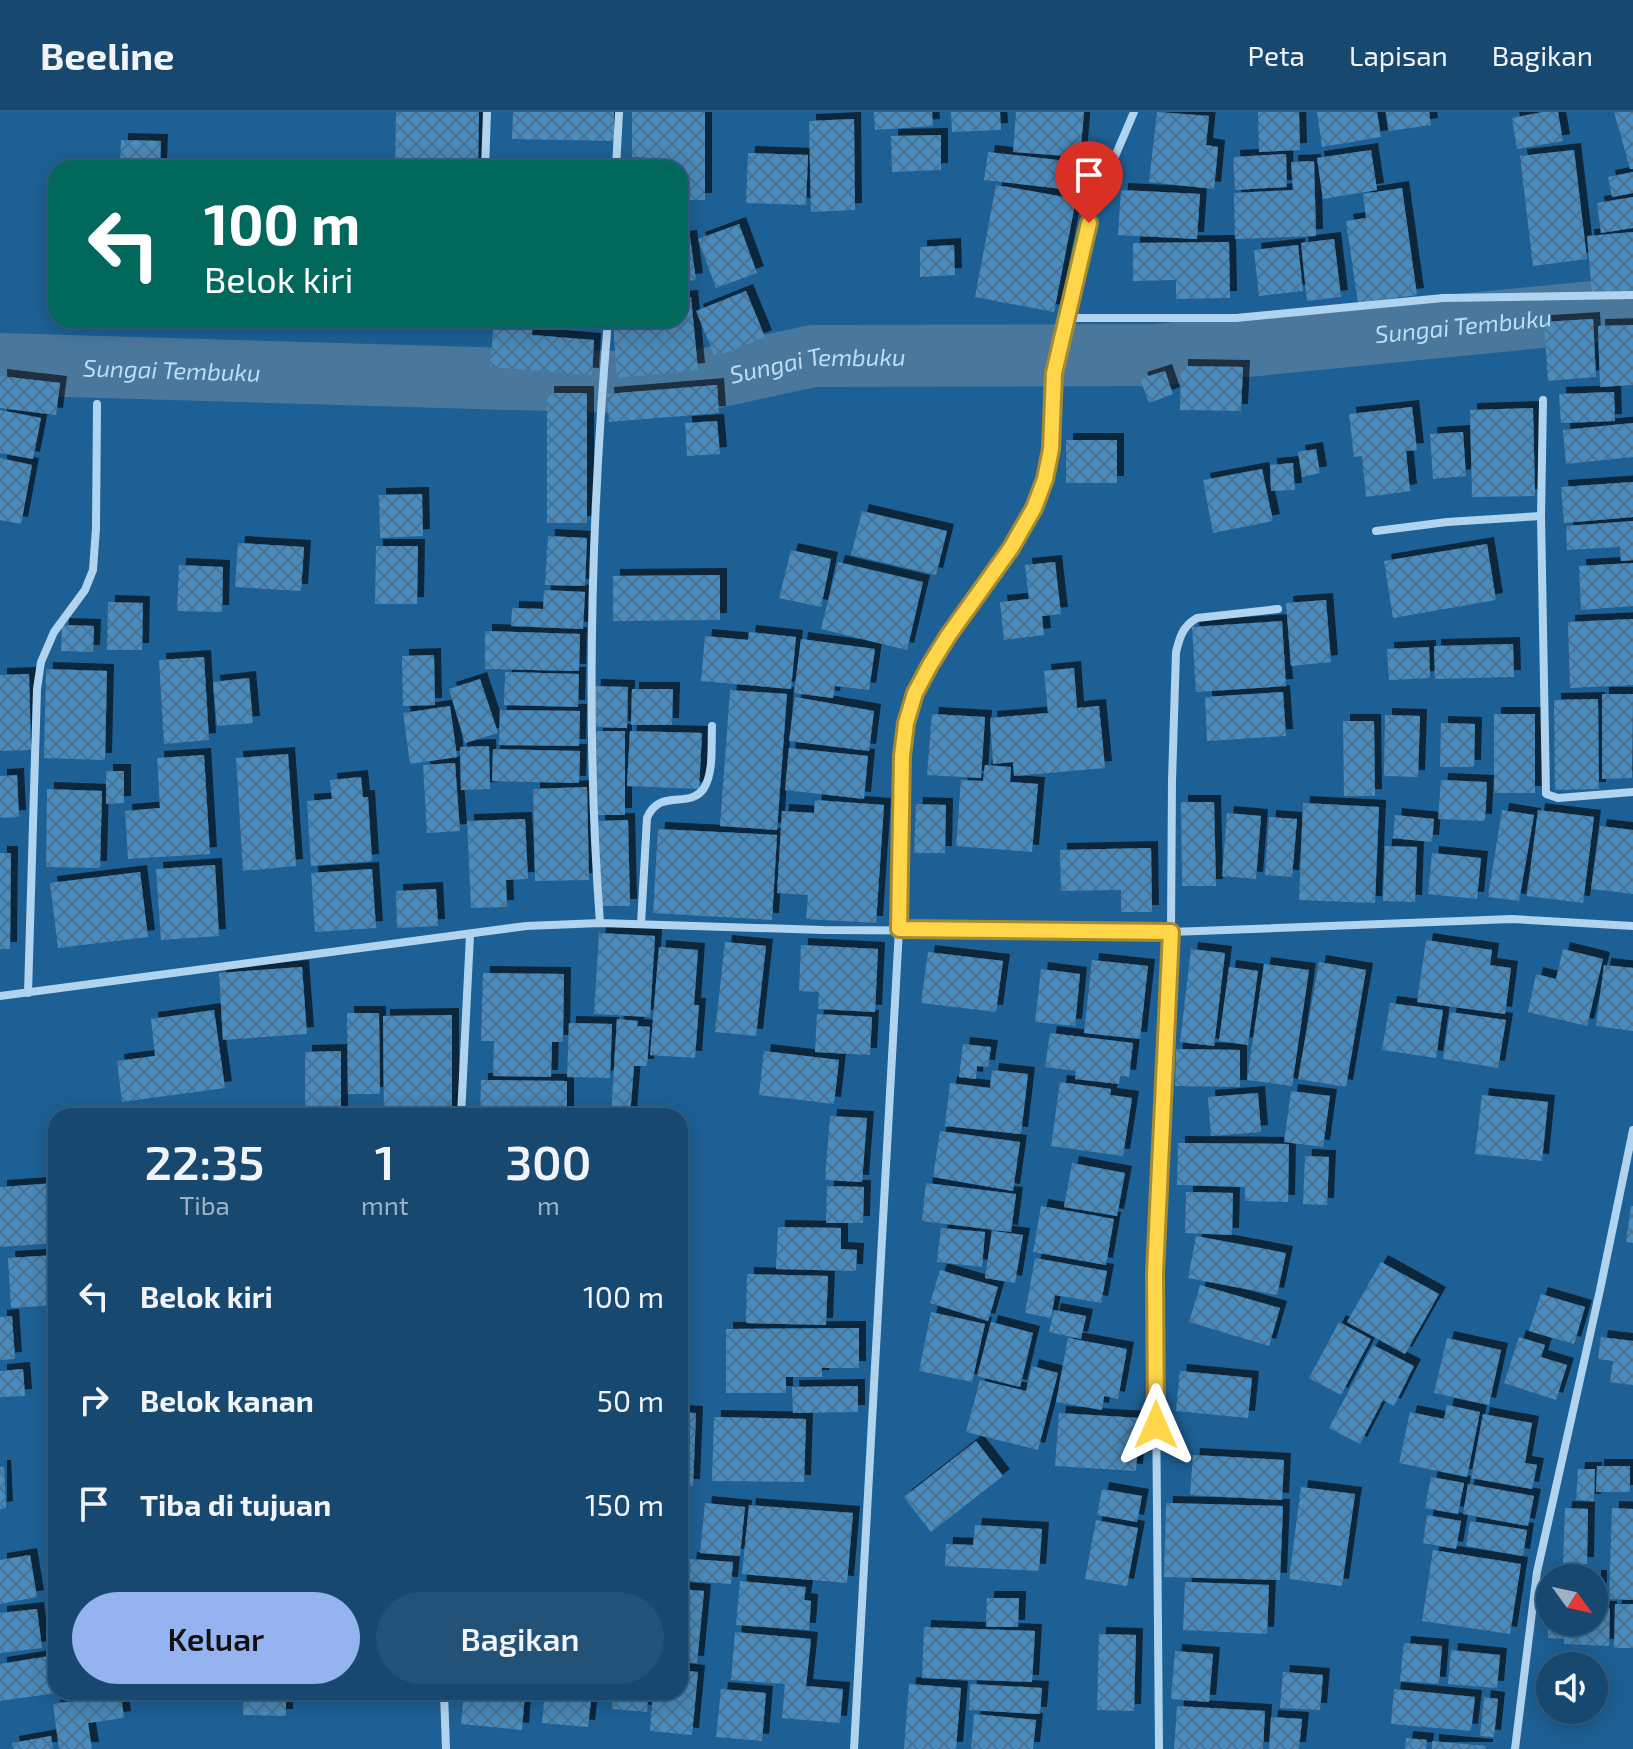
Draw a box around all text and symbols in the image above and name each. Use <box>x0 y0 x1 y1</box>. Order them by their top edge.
text: Beeline <box>40 32 174 78</box>
text: Peta <box>1248 38 1305 72</box>
text: Lapisan <box>1349 38 1448 72</box>
text: Bagikan <box>1492 38 1593 72</box>
pin <box>1055 141 1123 223</box>
icon: arrive <box>1067 153 1111 197</box>
text: 100 m <box>204 189 360 256</box>
icon: left <box>72 192 176 296</box>
text: Belok kiri <box>204 257 353 300</box>
water label: Sungai Tembuku <box>1373 302 1553 348</box>
water label: Sungai Tembuku <box>727 340 906 388</box>
water label: Sungai Tembuku <box>83 352 261 386</box>
text: 22:35 <box>144 1132 264 1190</box>
text: 1 <box>375 1132 395 1190</box>
text: 300 <box>505 1132 592 1190</box>
text: Tiba <box>179 1189 230 1220</box>
text: mnt <box>361 1189 409 1220</box>
text: m <box>537 1189 560 1220</box>
icon: left <box>72 1274 116 1318</box>
text: Belok kiri <box>140 1278 273 1314</box>
text: 100 m <box>583 1278 664 1314</box>
icon: right <box>72 1378 116 1422</box>
text: Belok kanan <box>140 1382 314 1418</box>
text: 50 m <box>597 1382 664 1418</box>
position arrow <box>1114 1383 1198 1467</box>
icon: arrive <box>72 1482 116 1526</box>
text: Tiba di tujuan <box>140 1486 331 1522</box>
text: 150 m <box>585 1486 664 1522</box>
north arrow <box>1536 1564 1608 1636</box>
map controls <box>1536 1564 1608 1724</box>
button: Keluar <box>72 1592 360 1684</box>
button: Bagikan <box>376 1592 664 1684</box>
button: sound <box>1536 1652 1608 1724</box>

